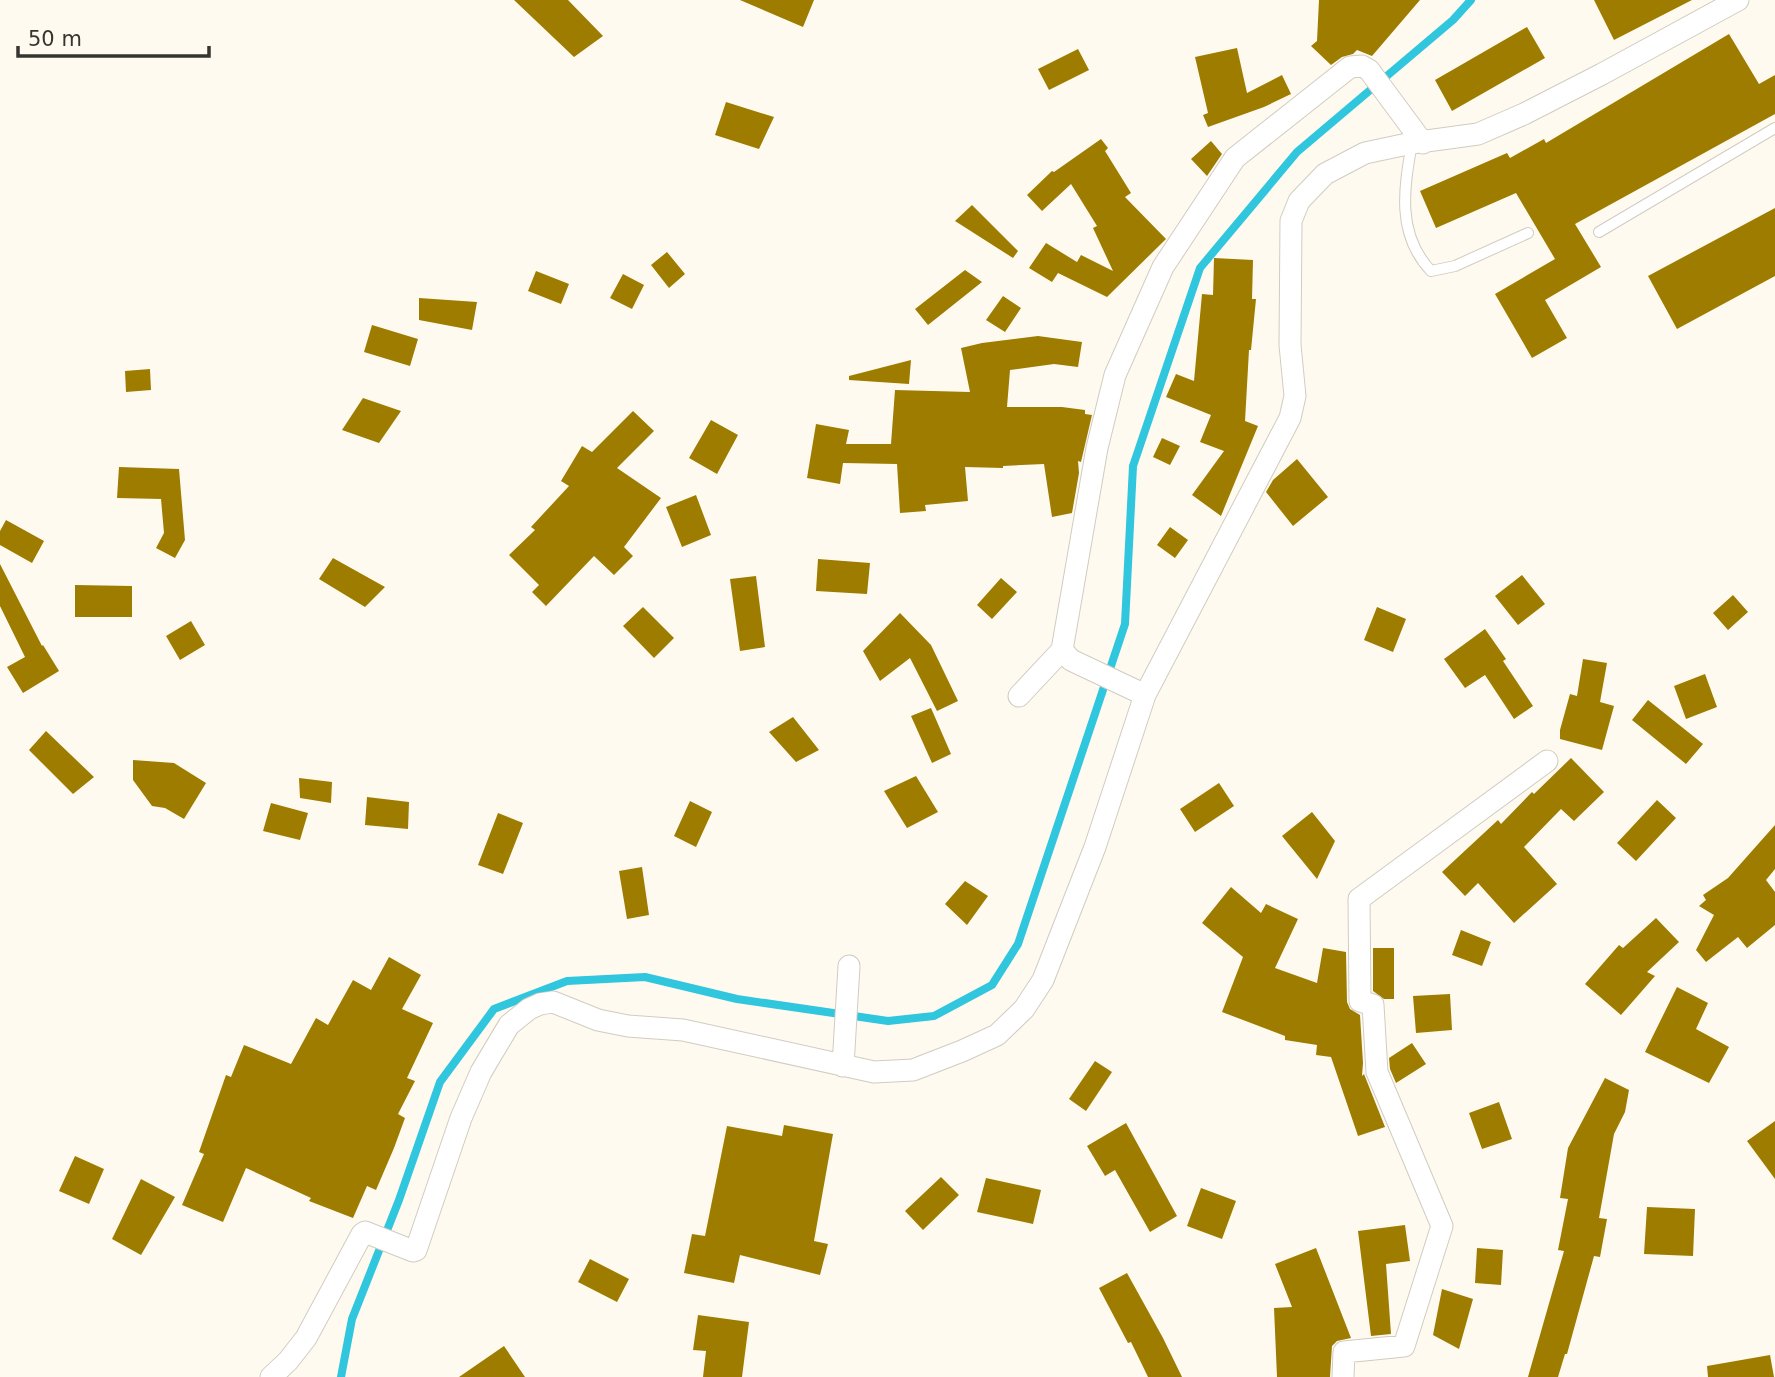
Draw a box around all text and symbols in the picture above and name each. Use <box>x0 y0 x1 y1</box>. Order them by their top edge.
scale bar <box>18 14 208 58</box>
text: 50 m <box>28 27 82 51</box>

